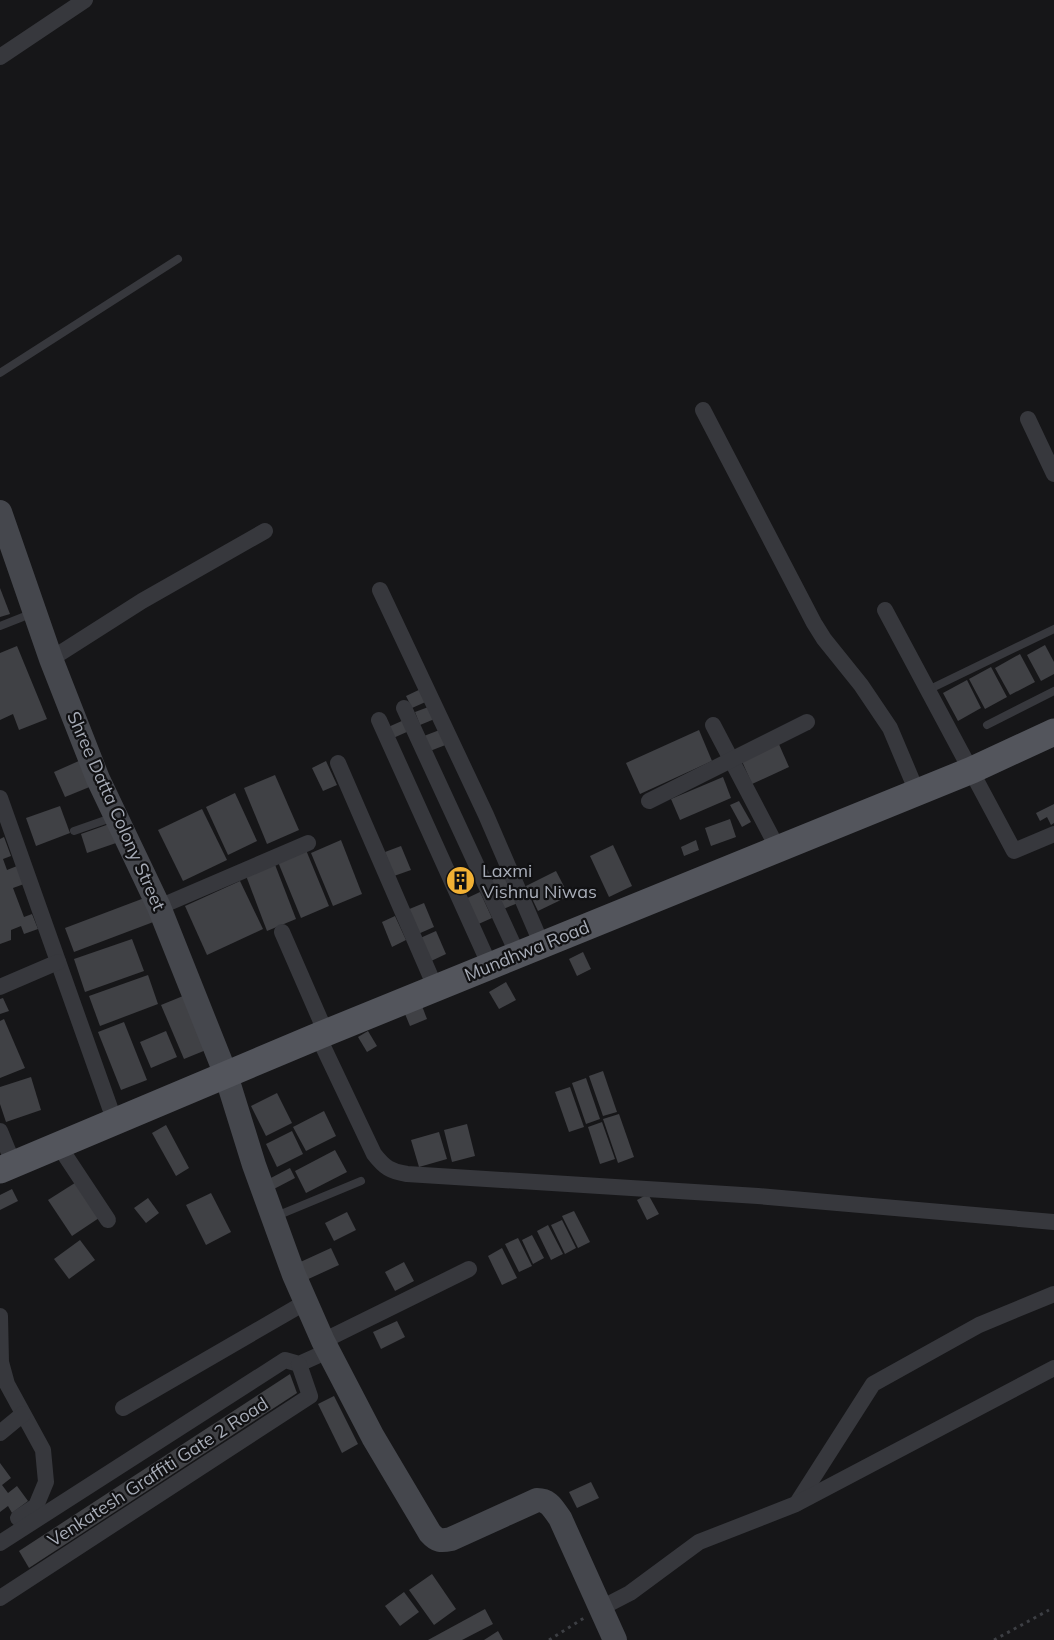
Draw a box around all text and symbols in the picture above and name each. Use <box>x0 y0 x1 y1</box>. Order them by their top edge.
street label: Shree Datta Colony Street <box>62 708 171 914</box>
place label: Laxmi Vishnu Niwas <box>482 859 597 903</box>
building icon: Laxmi Vishnu Niwas <box>445 865 477 897</box>
street label: Mundhwa Road <box>461 915 593 986</box>
street label: Venkatesh Graffiti Gate 2 Road <box>43 1392 272 1552</box>

